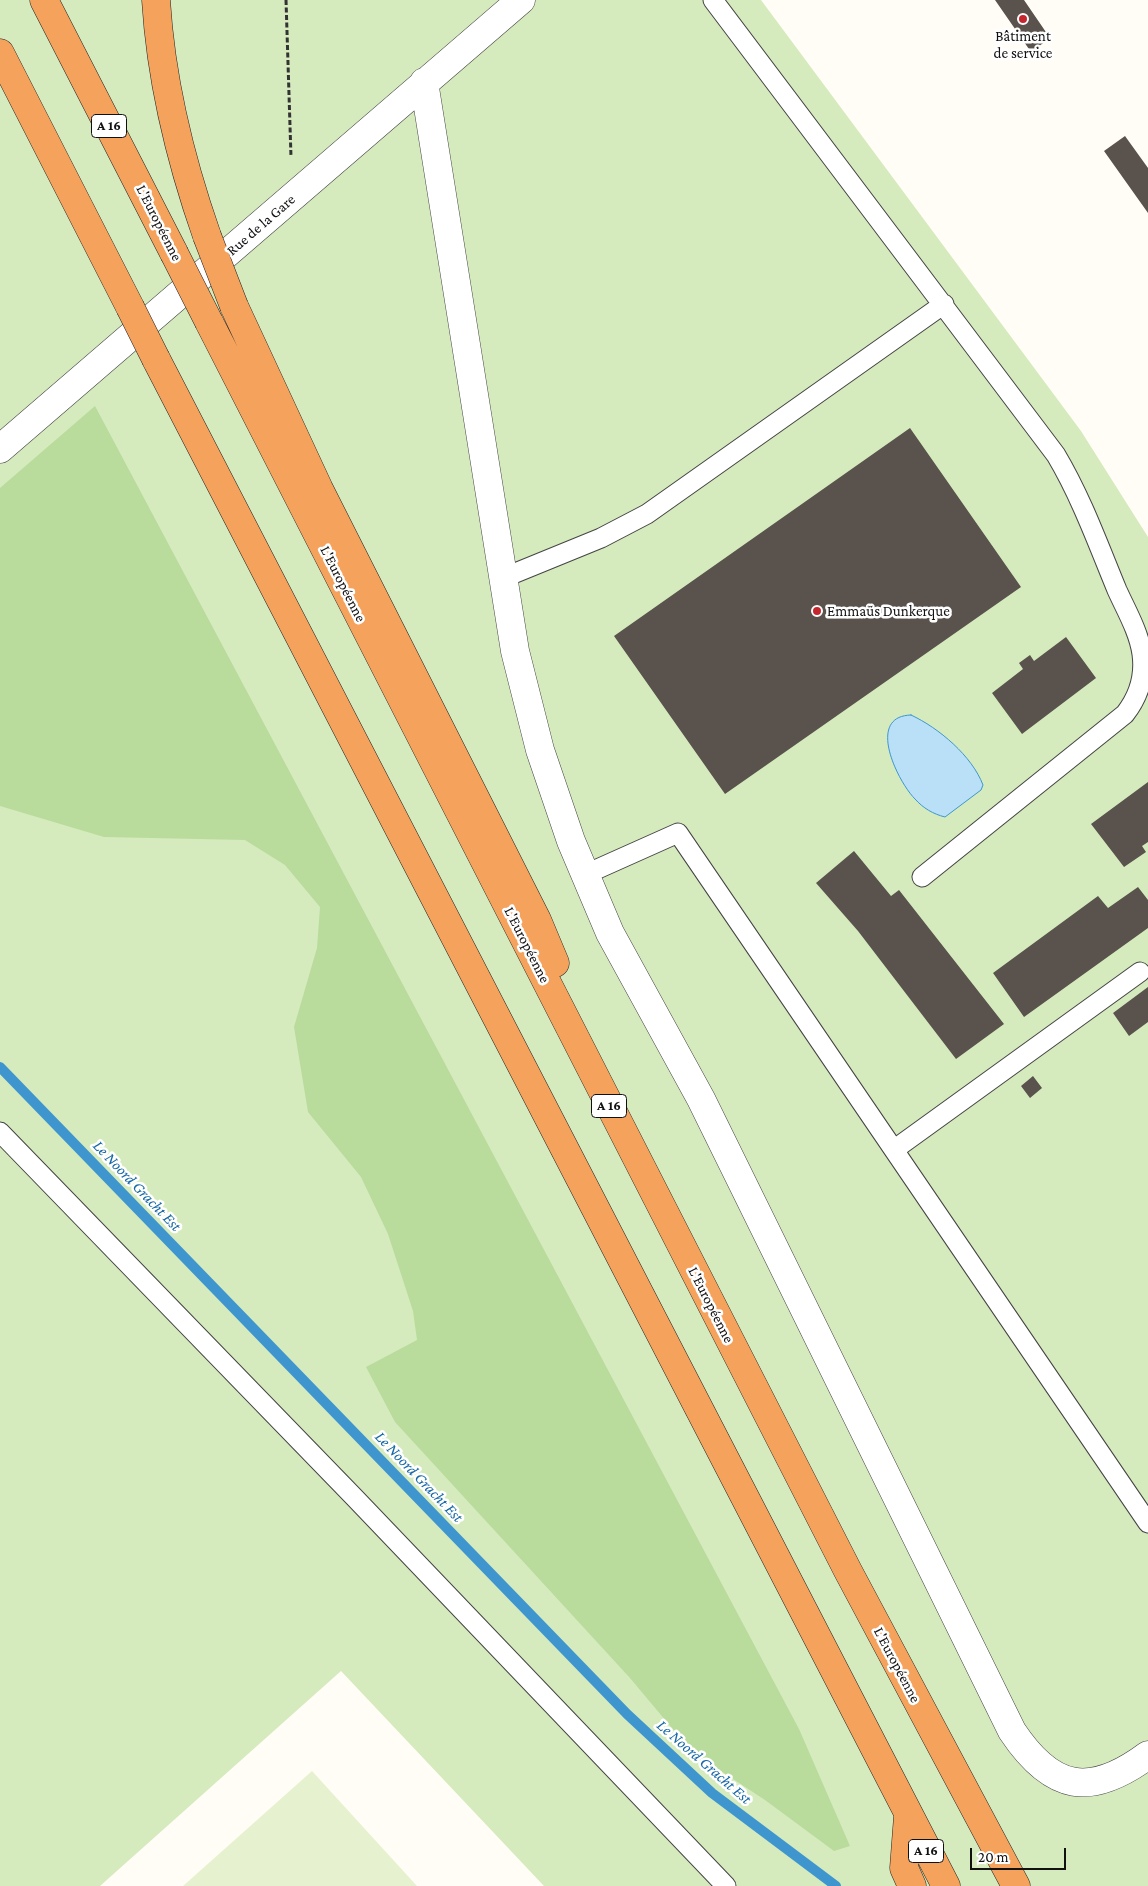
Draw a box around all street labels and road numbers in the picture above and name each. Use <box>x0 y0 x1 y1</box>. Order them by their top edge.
road number: A 16 <box>92 114 126 138</box>
street label: L'Européenne <box>132 182 186 264</box>
street label: Rue de la Gare <box>223 190 299 260</box>
street label: L'Européenne <box>316 543 370 625</box>
street label: L'Européenne <box>500 904 554 986</box>
road number: A 16 <box>592 1094 626 1118</box>
street label: L'Européenne <box>684 1264 738 1346</box>
street label: L'Européenne <box>870 1624 924 1706</box>
road number: A 16 <box>908 1840 944 1862</box>

